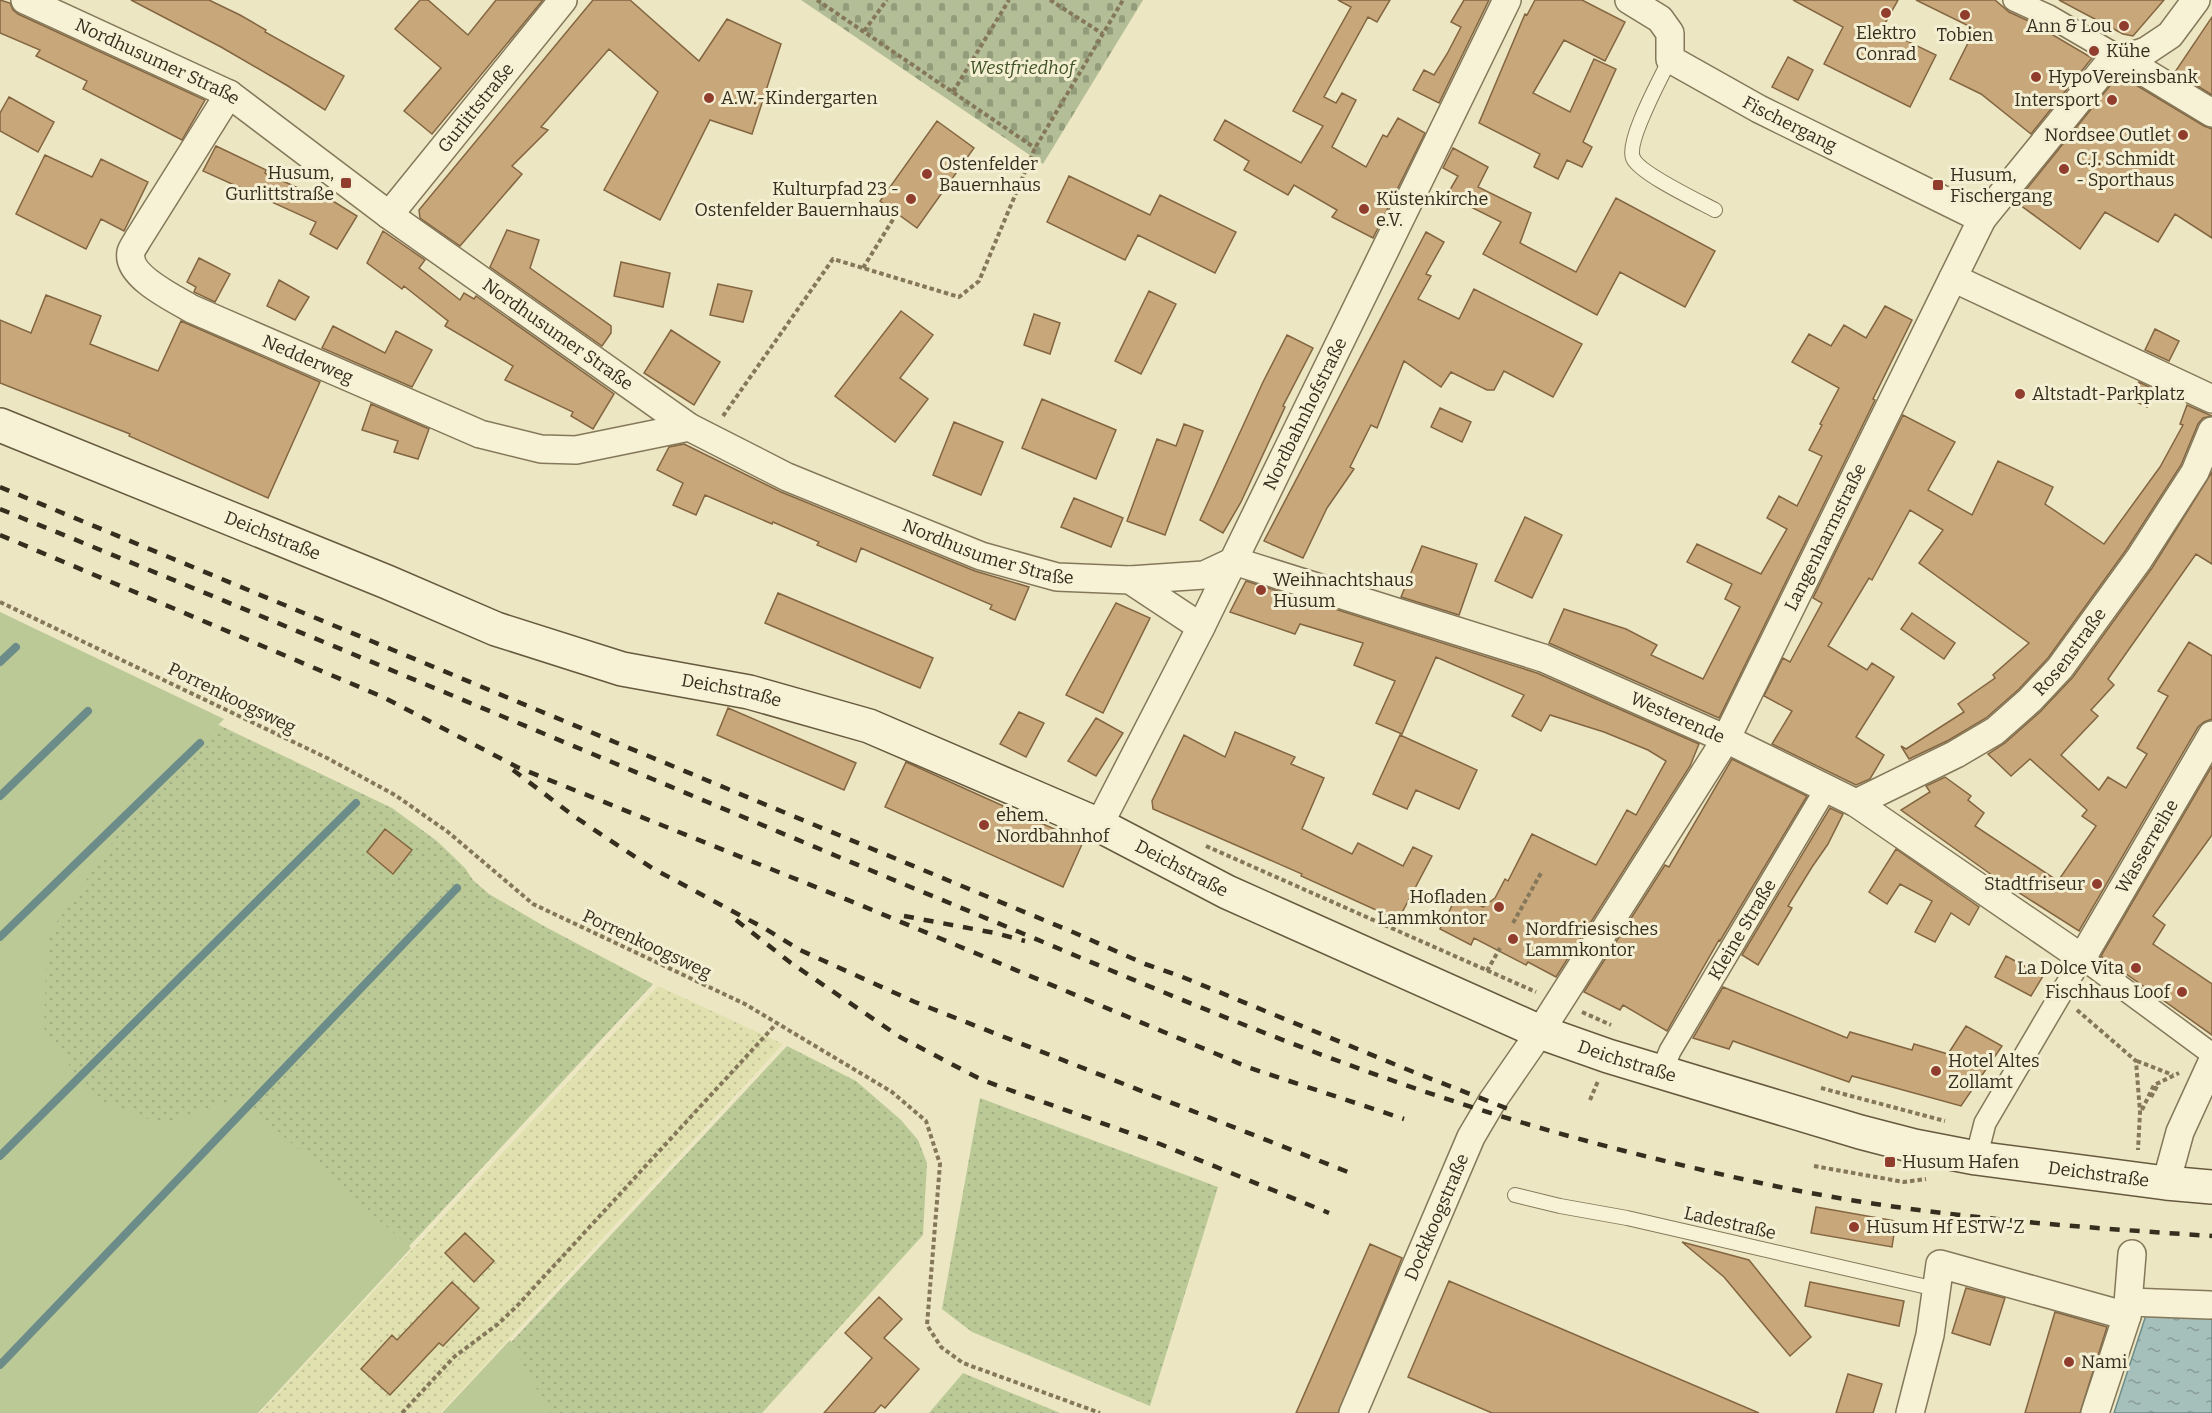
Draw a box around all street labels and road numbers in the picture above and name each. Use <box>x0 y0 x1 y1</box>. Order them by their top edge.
street label: Nordhusumer Straße <box>72 14 244 109</box>
street label: Gurlittstraße <box>433 58 519 157</box>
street label: Fischergang <box>1739 91 1841 157</box>
street label: Nordhusumer Straße <box>478 274 637 395</box>
street label: Nedderweg <box>259 330 357 389</box>
street label: Nordbahnhofstraße <box>1259 334 1352 494</box>
street label: Langenharmstraße <box>1780 460 1871 615</box>
street label: Deichstraße <box>221 506 324 565</box>
street label: Nordhusumer Straße <box>899 514 1074 589</box>
street label: Rosenstraße <box>2029 604 2111 700</box>
street label: Porrenkoogsweg <box>164 657 300 739</box>
street label: Deichstraße <box>680 669 784 712</box>
street label: Westerende <box>1627 687 1728 748</box>
street label: Wasserreihe <box>2111 795 2183 898</box>
street label: Deichstraße <box>1131 835 1232 902</box>
street label: Kleine Straße <box>1704 875 1781 984</box>
street label: Porrenkoogsweg <box>579 905 715 983</box>
street label: Deichstraße <box>1575 1035 1679 1087</box>
street label: Dockkoogstraße <box>1400 1150 1474 1284</box>
street label: Deichstraße <box>2047 1157 2151 1192</box>
street label: Ladestraße <box>1682 1202 1778 1244</box>

